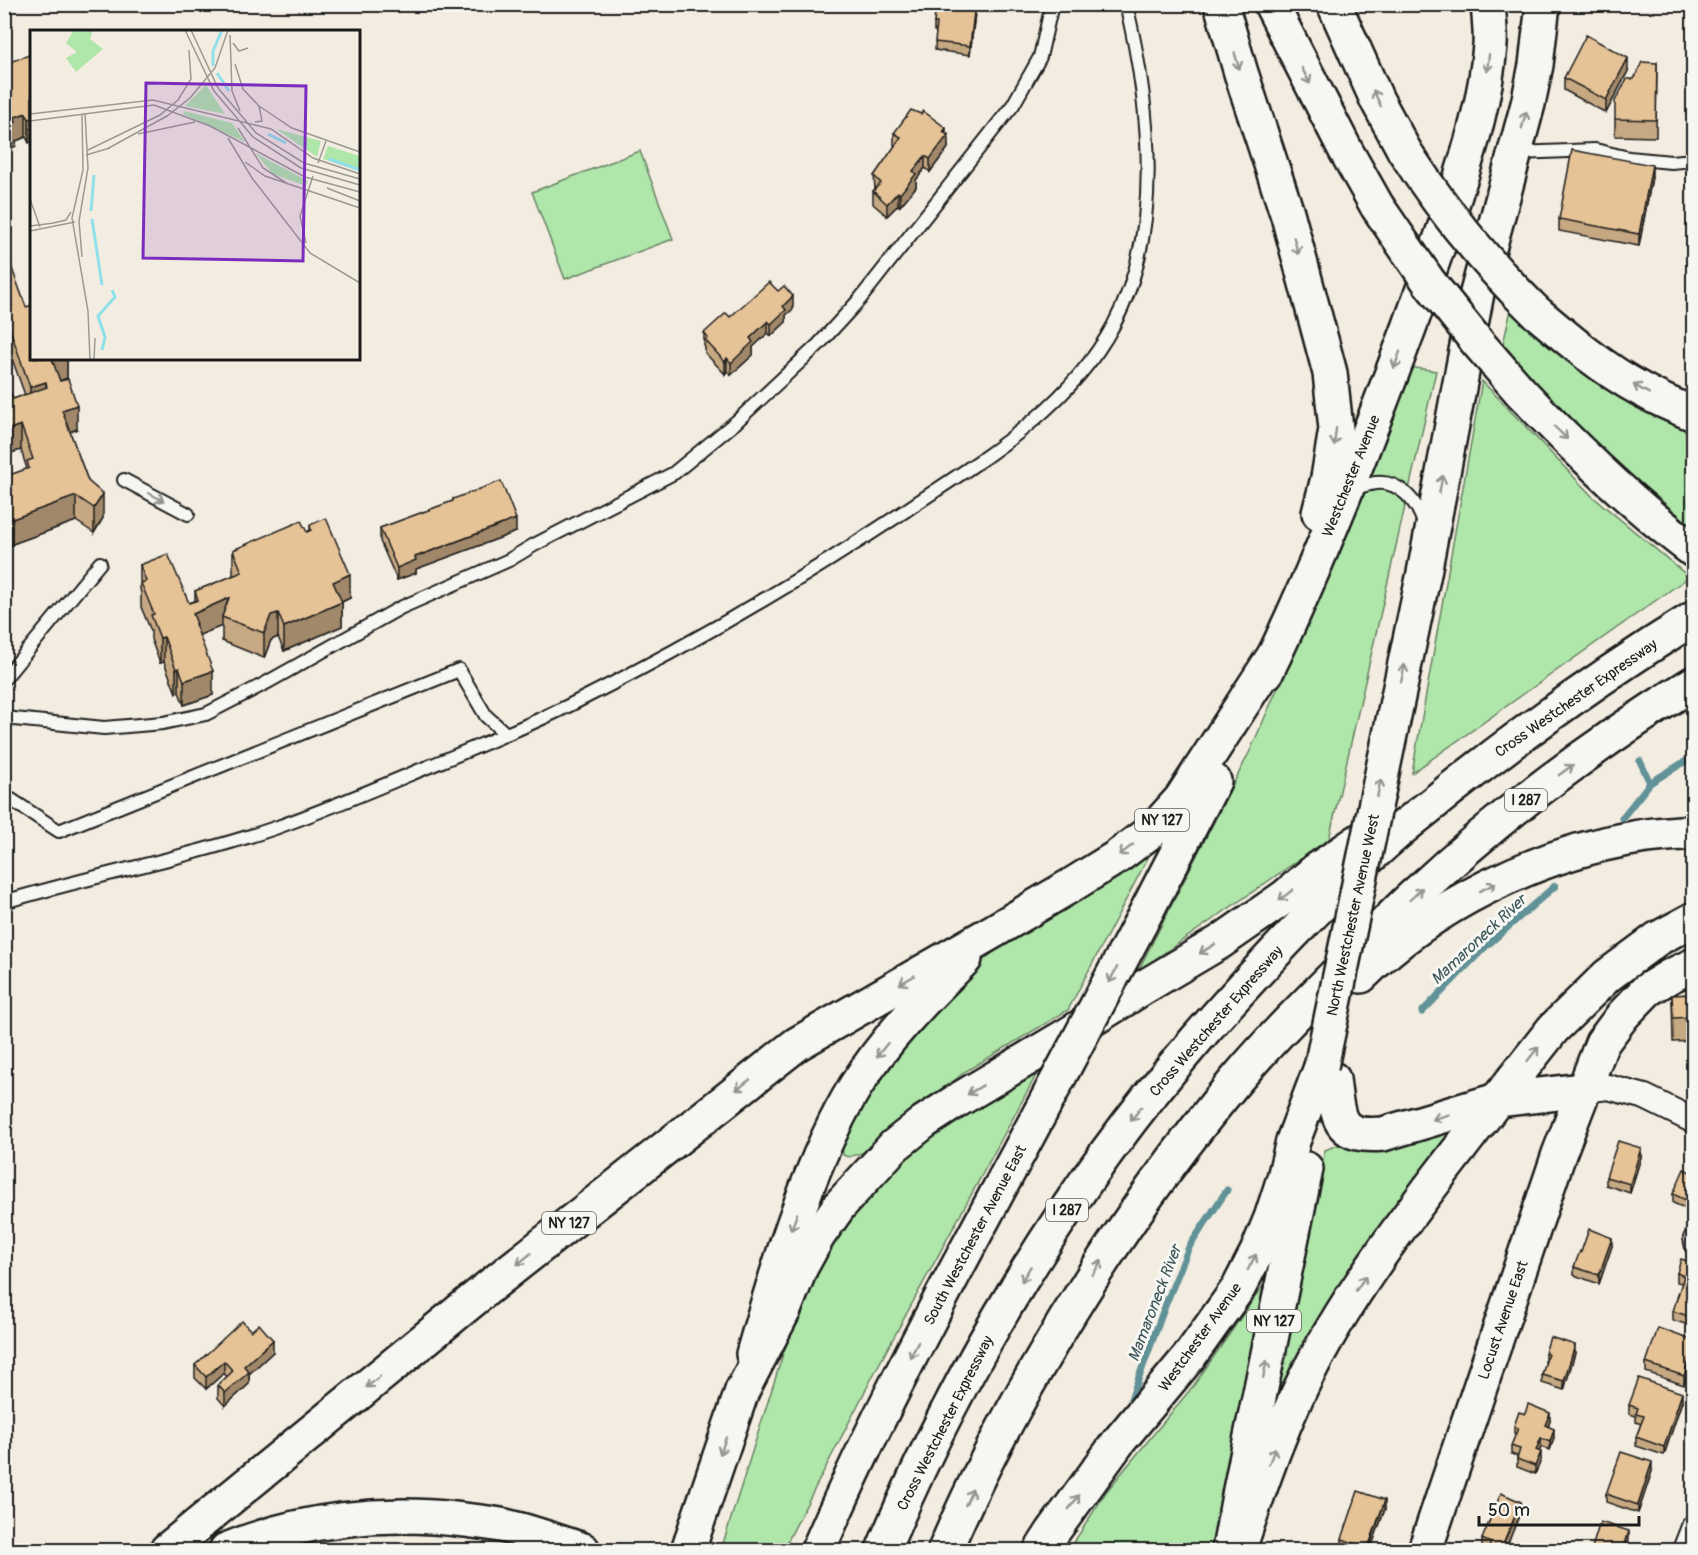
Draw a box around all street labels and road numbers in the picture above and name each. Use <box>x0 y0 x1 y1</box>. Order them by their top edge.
street label: Westchester Avenue <box>1318 412 1385 540</box>
street label: Cross Westchester Expressway <box>1491 635 1662 762</box>
road number: I 287 <box>1505 789 1547 811</box>
road number: NY 127 <box>1135 809 1189 831</box>
street label: North Westchester Avenue West <box>1323 811 1384 1018</box>
street label: Cross Westchester Expressway <box>1146 942 1288 1101</box>
street label: South Westchester Avenue East <box>920 1141 1032 1329</box>
road number: I 287 <box>1046 1199 1088 1221</box>
road number: NY 127 <box>542 1212 596 1234</box>
street label: Locust Avenue East <box>1474 1257 1533 1382</box>
street label: Westchester Avenue <box>1155 1279 1247 1395</box>
road number: NY 127 <box>1247 1310 1301 1332</box>
street label: Cross Westchester Expressway <box>893 1332 998 1514</box>

